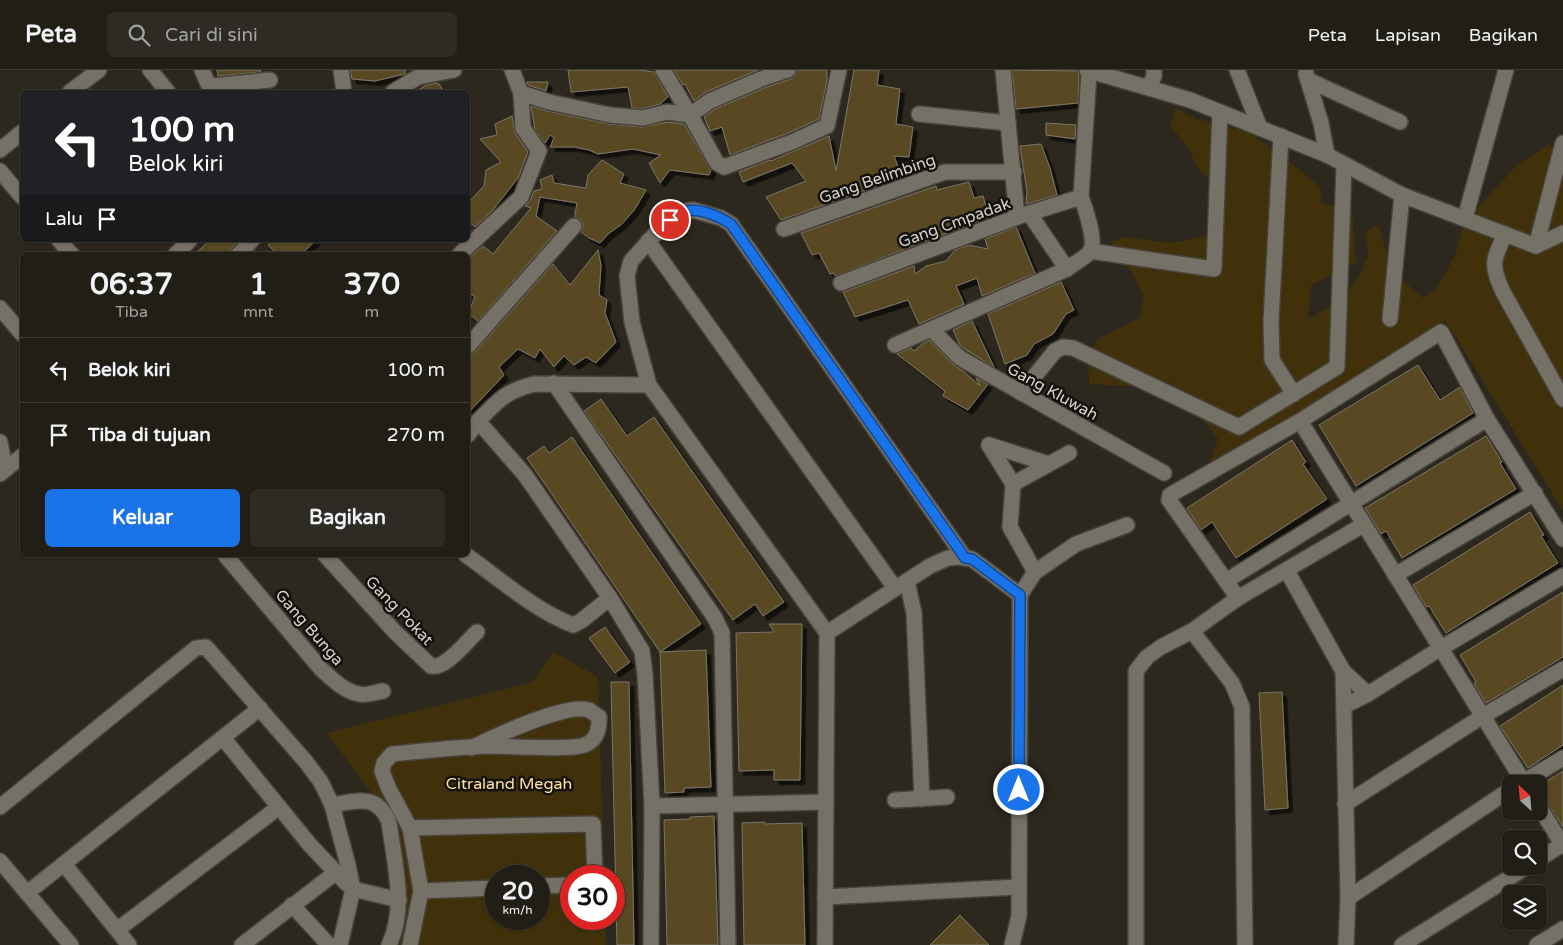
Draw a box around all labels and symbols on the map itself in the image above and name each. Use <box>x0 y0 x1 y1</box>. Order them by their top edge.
street label: Gang Belimbing <box>817 150 938 208</box>
street label: Gang Cmpadak <box>896 193 1013 252</box>
pin <box>649 199 691 241</box>
street label: Gang Kluwah <box>1004 359 1101 425</box>
street label: Gang Pokat <box>361 572 437 650</box>
street label: Gang Bunga <box>271 585 348 670</box>
position arrow <box>992 763 1044 815</box>
park label: Citraland Megah <box>446 774 572 794</box>
north arrow <box>1502 775 1548 820</box>
speed limit sign: 30 <box>560 865 625 930</box>

